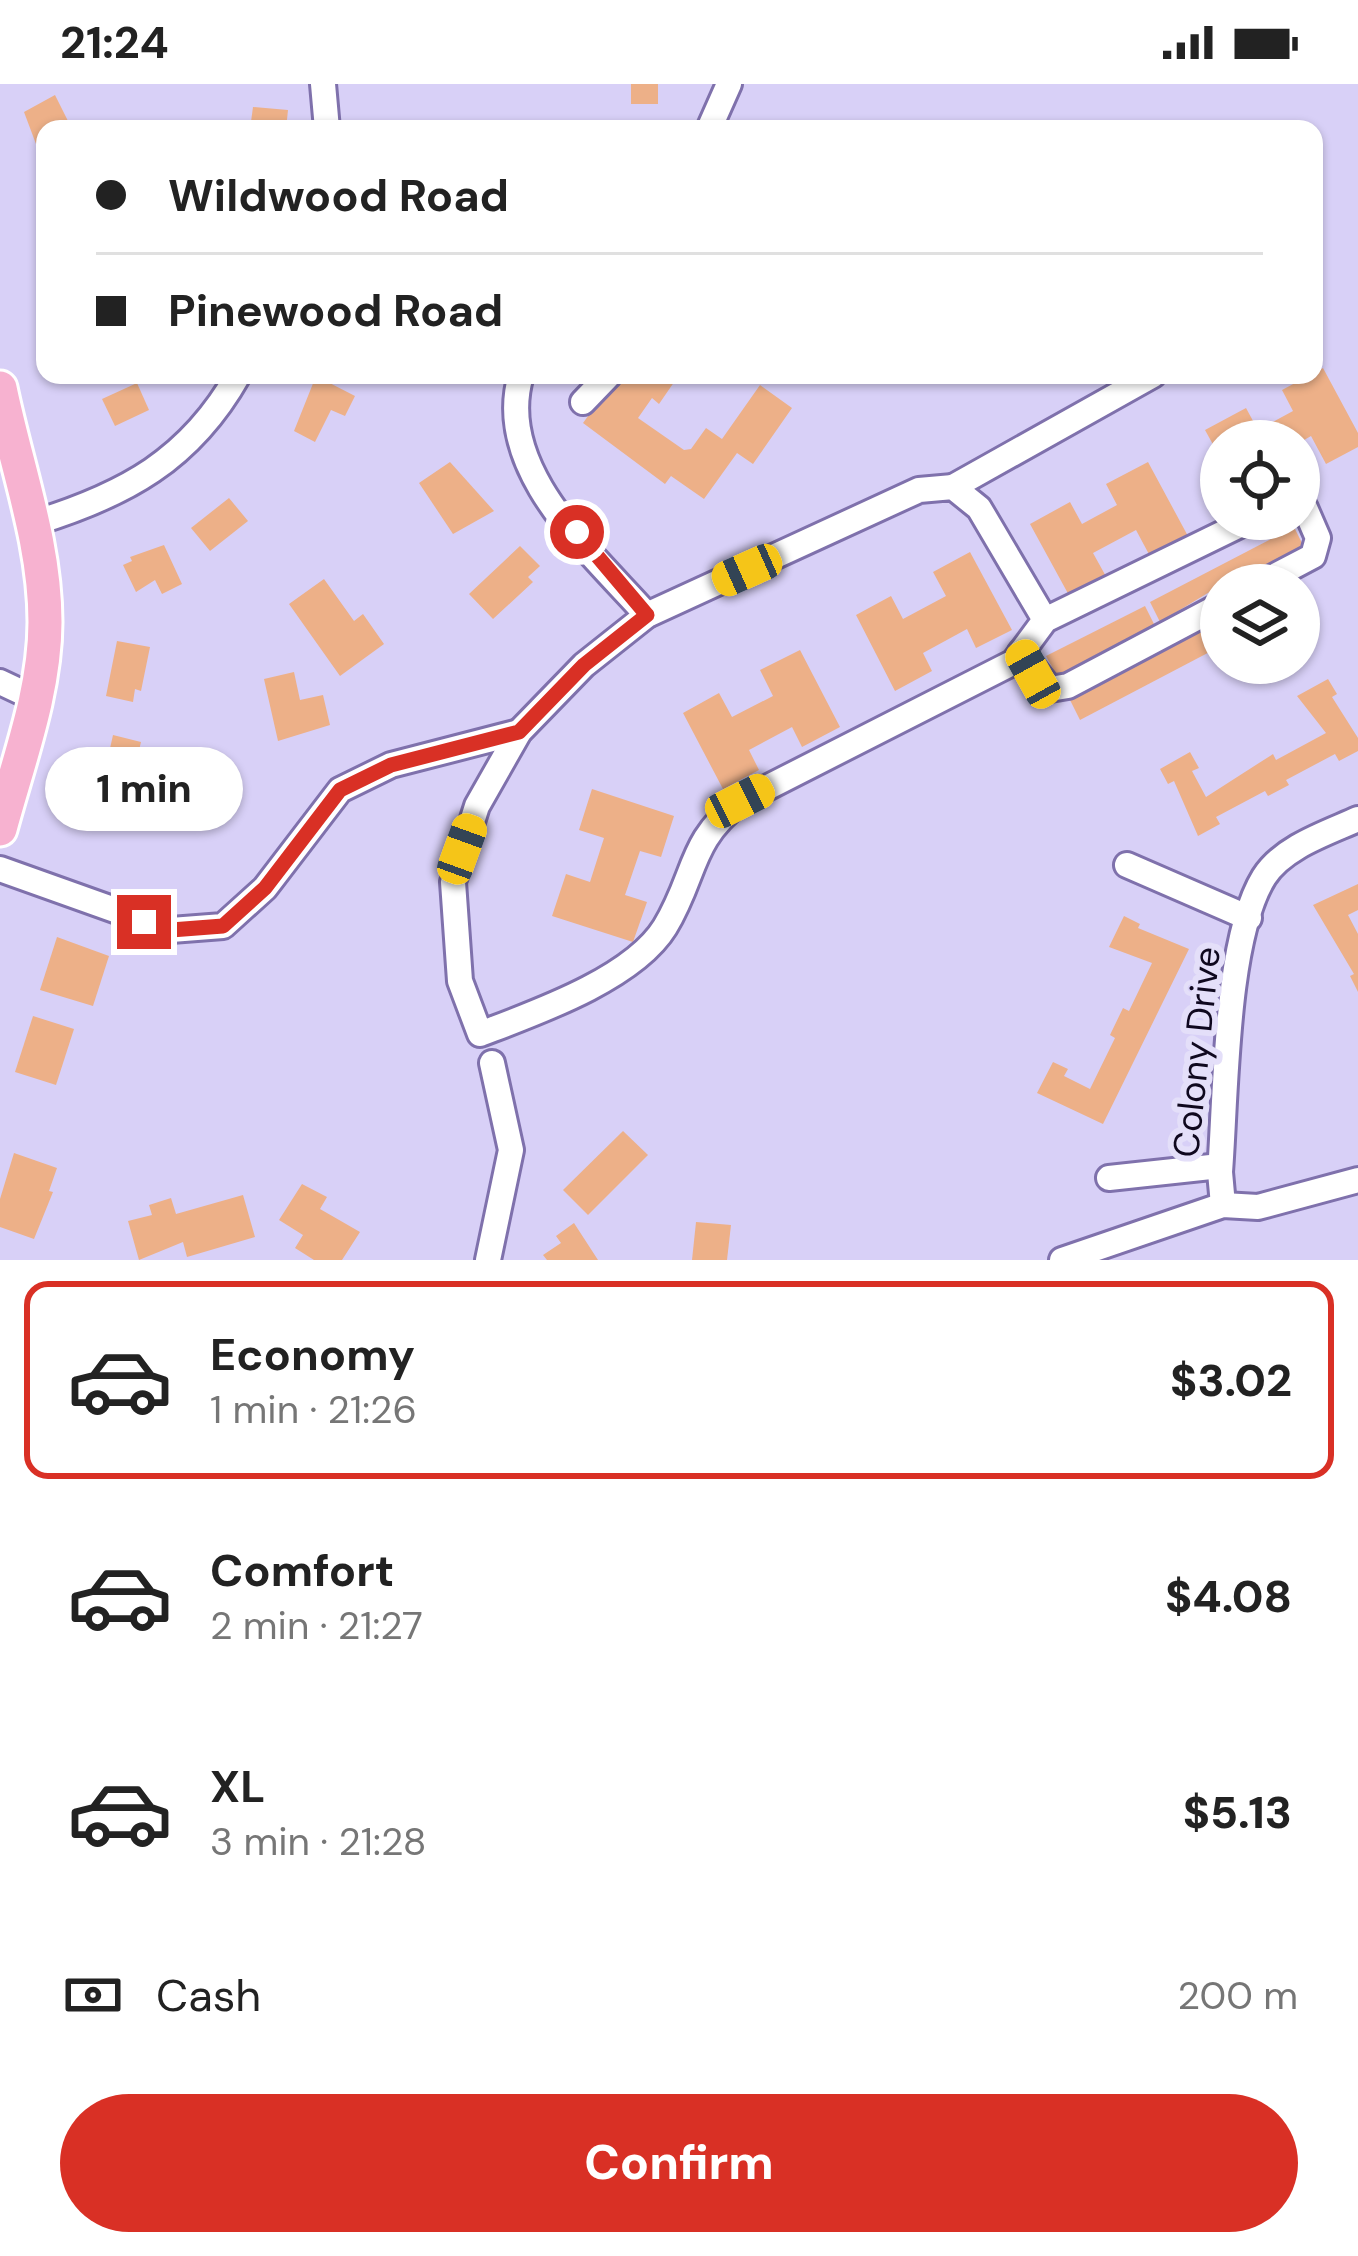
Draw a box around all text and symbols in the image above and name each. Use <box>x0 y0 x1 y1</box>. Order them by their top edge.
text: 21:24 <box>60 13 169 72</box>
text: Wildwood Road <box>168 166 509 225</box>
text: Pinewood Road <box>168 281 503 340</box>
map controls <box>1200 420 1320 684</box>
button: locate <box>1200 420 1320 540</box>
route start <box>550 505 604 559</box>
car <box>707 539 787 601</box>
button: layers <box>1200 564 1320 684</box>
car <box>1000 634 1066 714</box>
callout: 1 min <box>45 748 243 832</box>
text: 1 min <box>96 763 192 814</box>
car <box>700 769 780 833</box>
car <box>433 809 491 889</box>
route end <box>117 895 171 949</box>
street label: Colony Drive <box>1162 944 1231 1160</box>
text: Economy <box>210 1325 415 1384</box>
icon: car <box>66 1326 174 1434</box>
text: $3.02 <box>1170 1351 1292 1410</box>
text: 1 min · 21:26 <box>210 1384 417 1435</box>
text: Comfort <box>210 1541 394 1600</box>
icon: car <box>66 1542 174 1650</box>
text: $4.08 <box>1165 1567 1292 1626</box>
text: 2 min · 21:27 <box>210 1600 423 1651</box>
text: XL <box>210 1757 265 1816</box>
icon: car <box>66 1758 174 1866</box>
text: $5.13 <box>1183 1783 1292 1842</box>
text: 3 min · 21:28 <box>210 1816 426 1867</box>
icon: cash <box>60 1962 126 2028</box>
text: Cash <box>156 1966 261 2025</box>
text: 200 m <box>1177 1970 1298 2021</box>
button: Confirm <box>60 2094 1298 2232</box>

